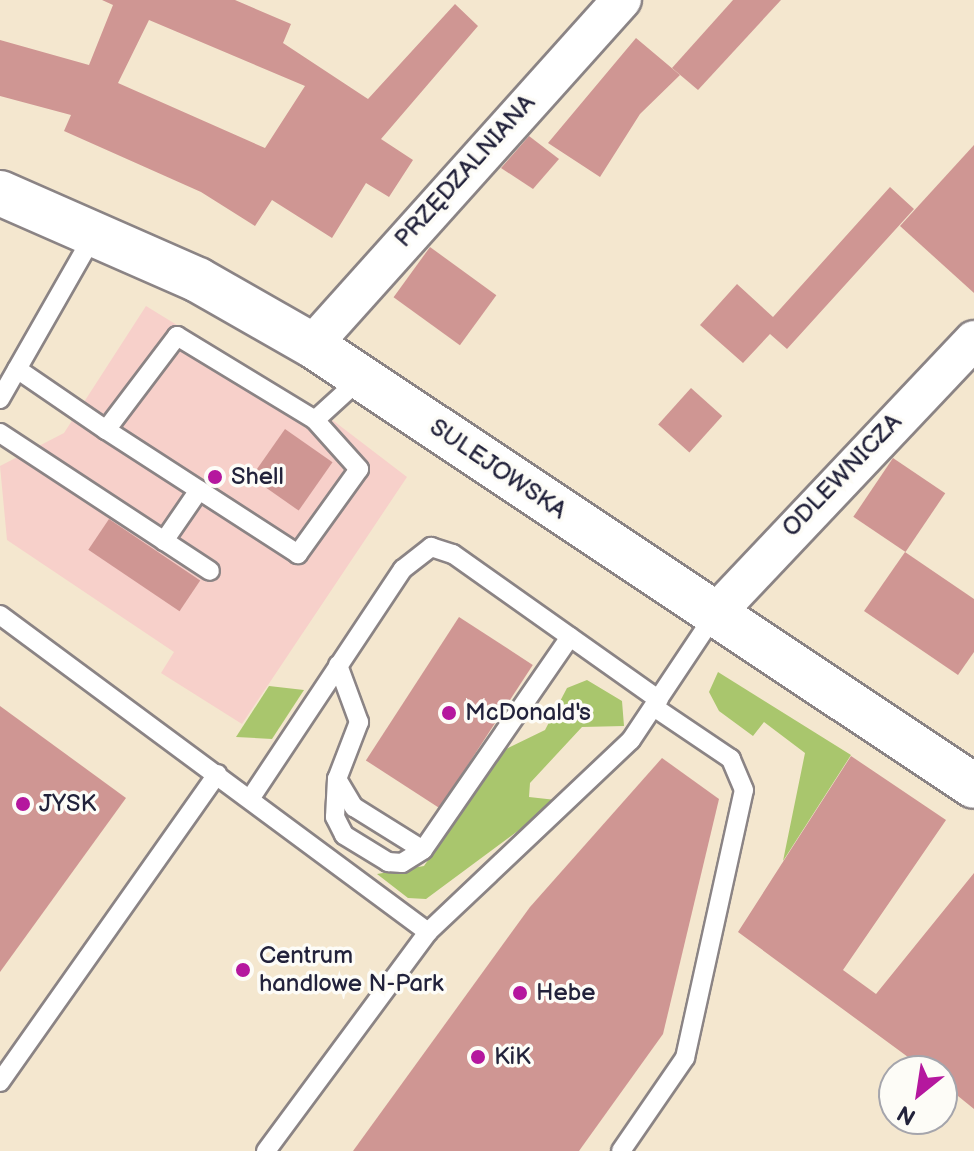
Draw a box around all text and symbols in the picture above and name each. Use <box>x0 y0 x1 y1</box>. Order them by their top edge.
street label: PRZĘDZALNIANA <box>389 89 541 253</box>
street label: ODLEWNICZA <box>776 408 908 542</box>
street label: SULEJOWSKA <box>424 413 572 525</box>
place label: Shell <box>231 463 284 491</box>
marker: Shell <box>206 468 224 486</box>
place label: McDonald's <box>465 699 591 727</box>
marker: McDonald's <box>440 704 458 722</box>
place label: JYSK <box>39 790 96 818</box>
marker: JYSK <box>14 795 32 813</box>
place label: Centrum handlowe N-Park <box>259 942 443 998</box>
marker: Centrum handlowe N-Park <box>234 961 252 979</box>
place label: Hebe <box>536 979 596 1007</box>
marker: Hebe <box>511 984 529 1002</box>
place label: KiK <box>494 1043 531 1071</box>
marker: KiK <box>469 1048 487 1066</box>
north arrow <box>878 1055 958 1135</box>
text: N <box>893 1099 921 1130</box>

